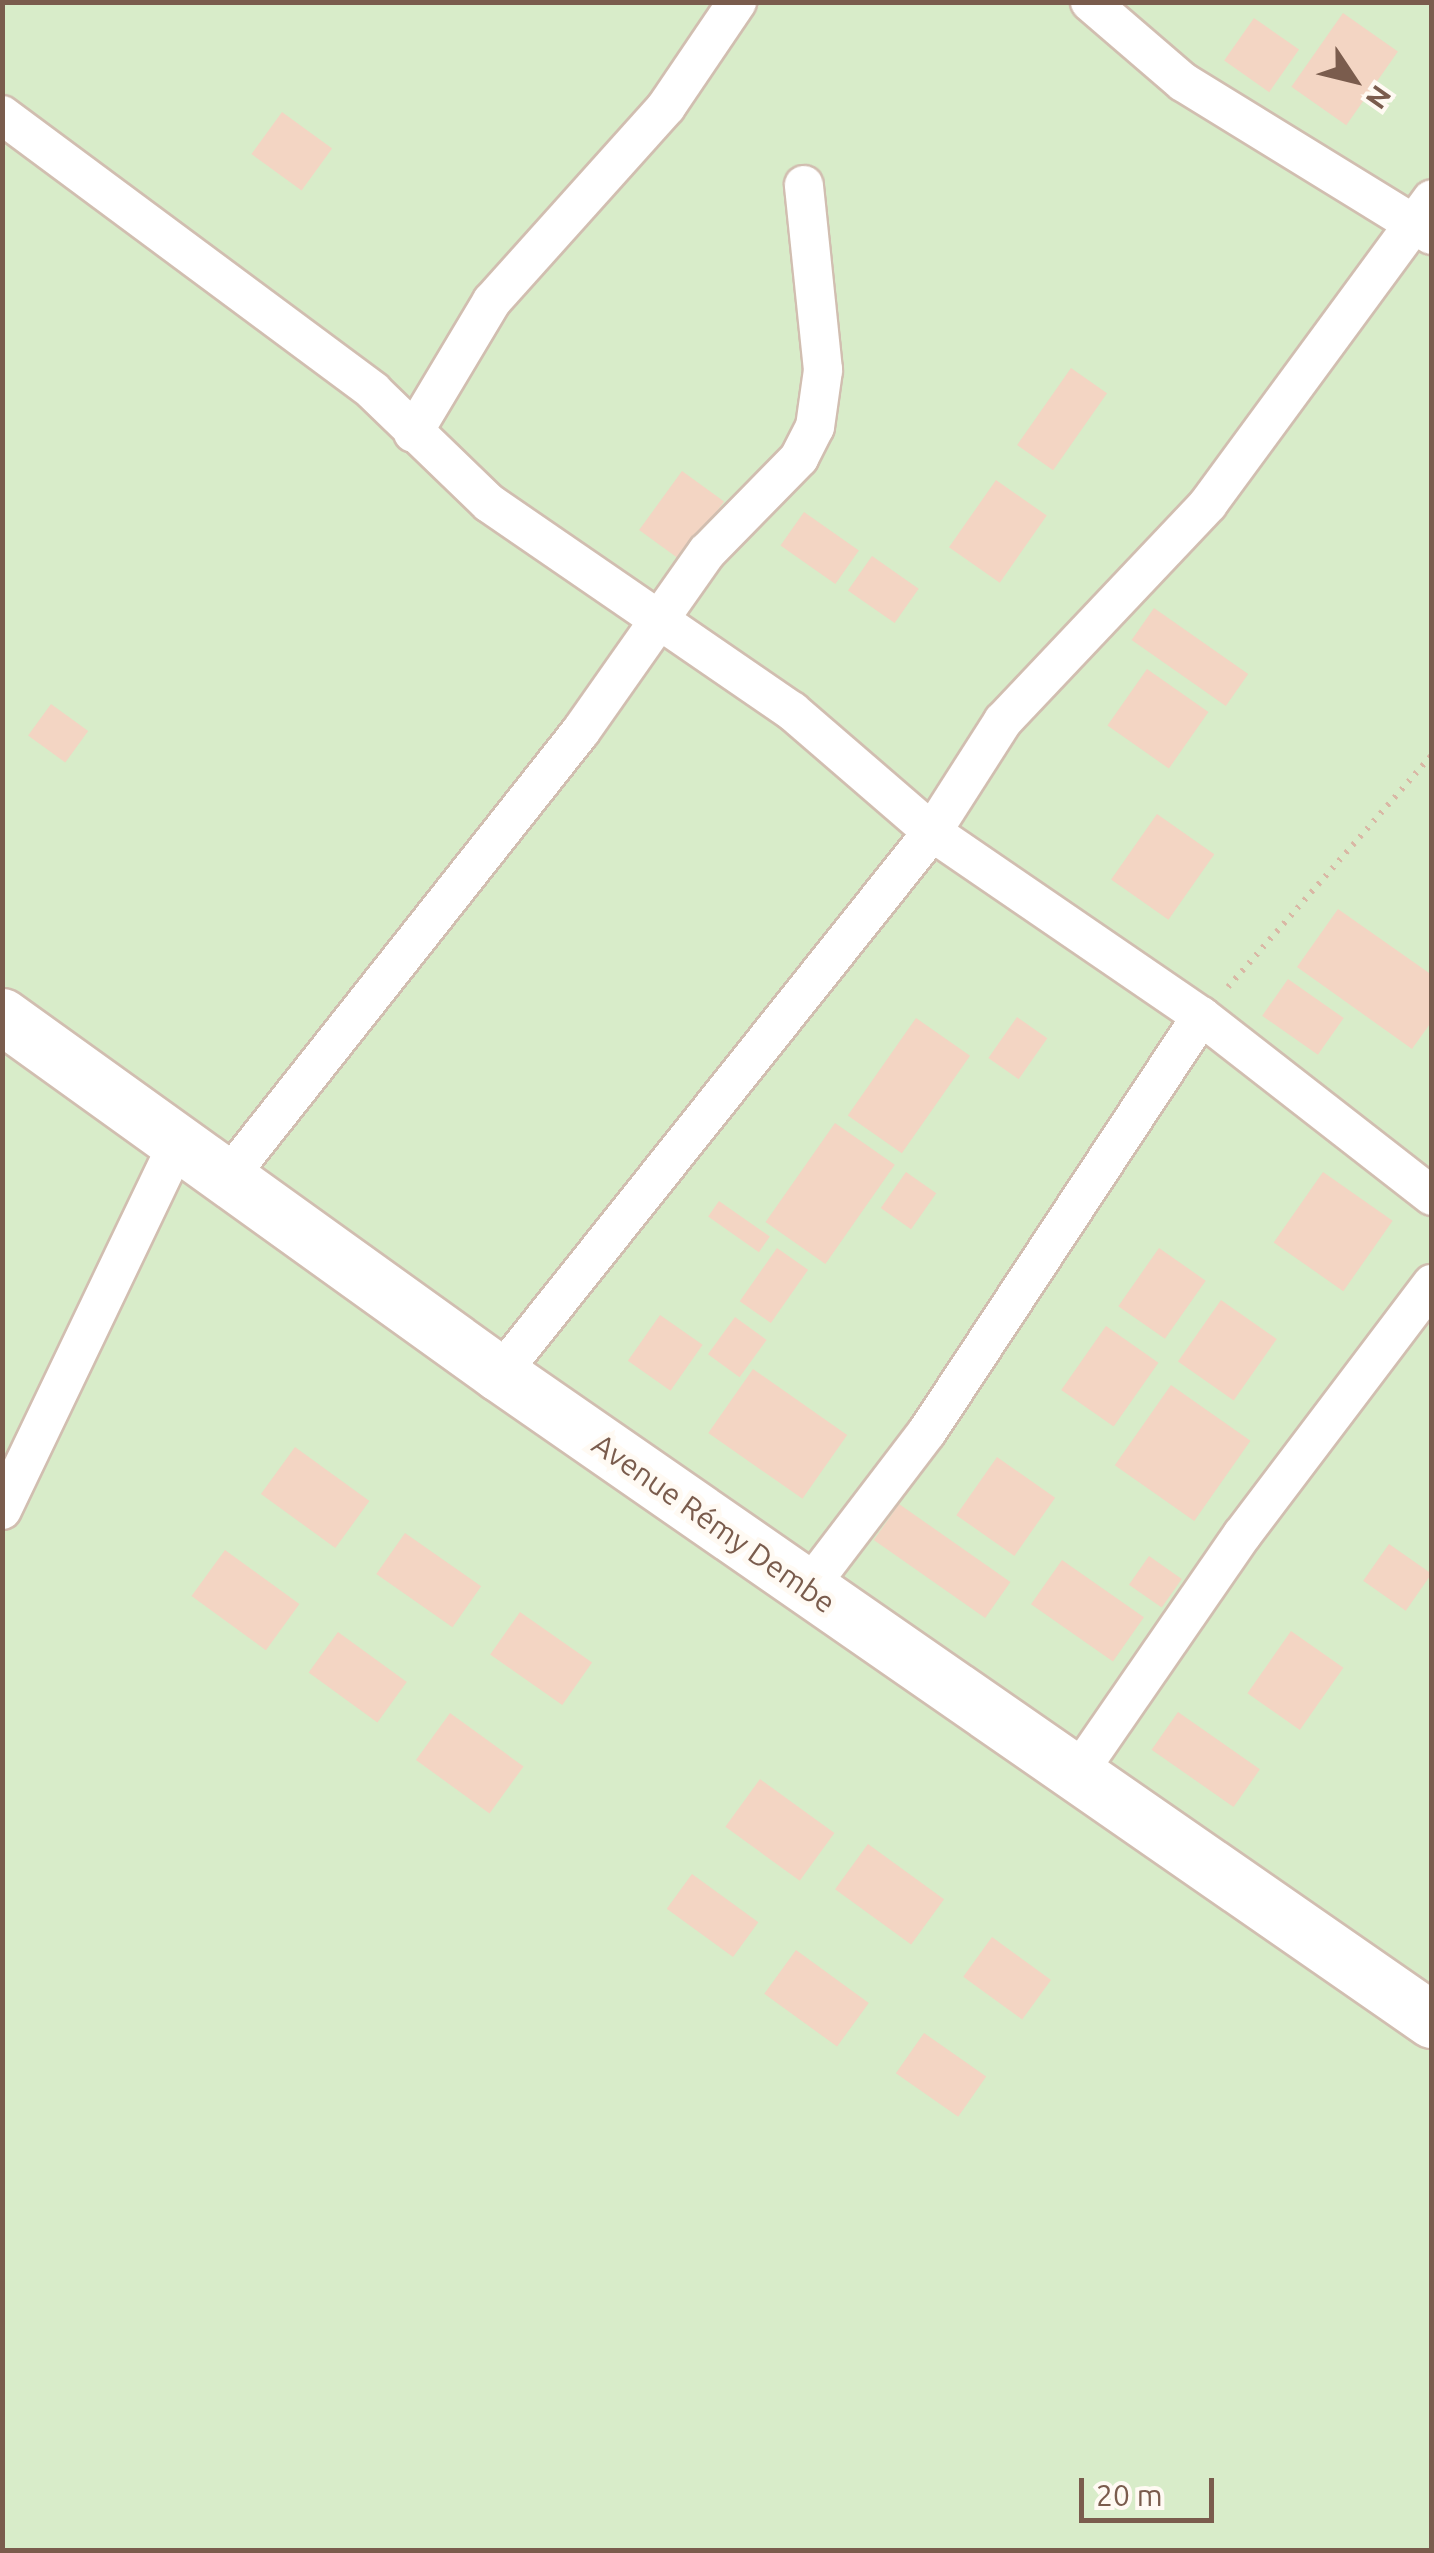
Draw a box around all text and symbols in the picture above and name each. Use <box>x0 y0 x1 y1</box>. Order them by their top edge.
north arrow <box>1304 30 1404 130</box>
text: N <box>1360 80 1398 115</box>
street label: Avenue Rémy Dembe <box>586 1426 842 1620</box>
scale bar <box>1084 2458 1219 2520</box>
text: 20 m <box>1096 2478 1163 2512</box>

